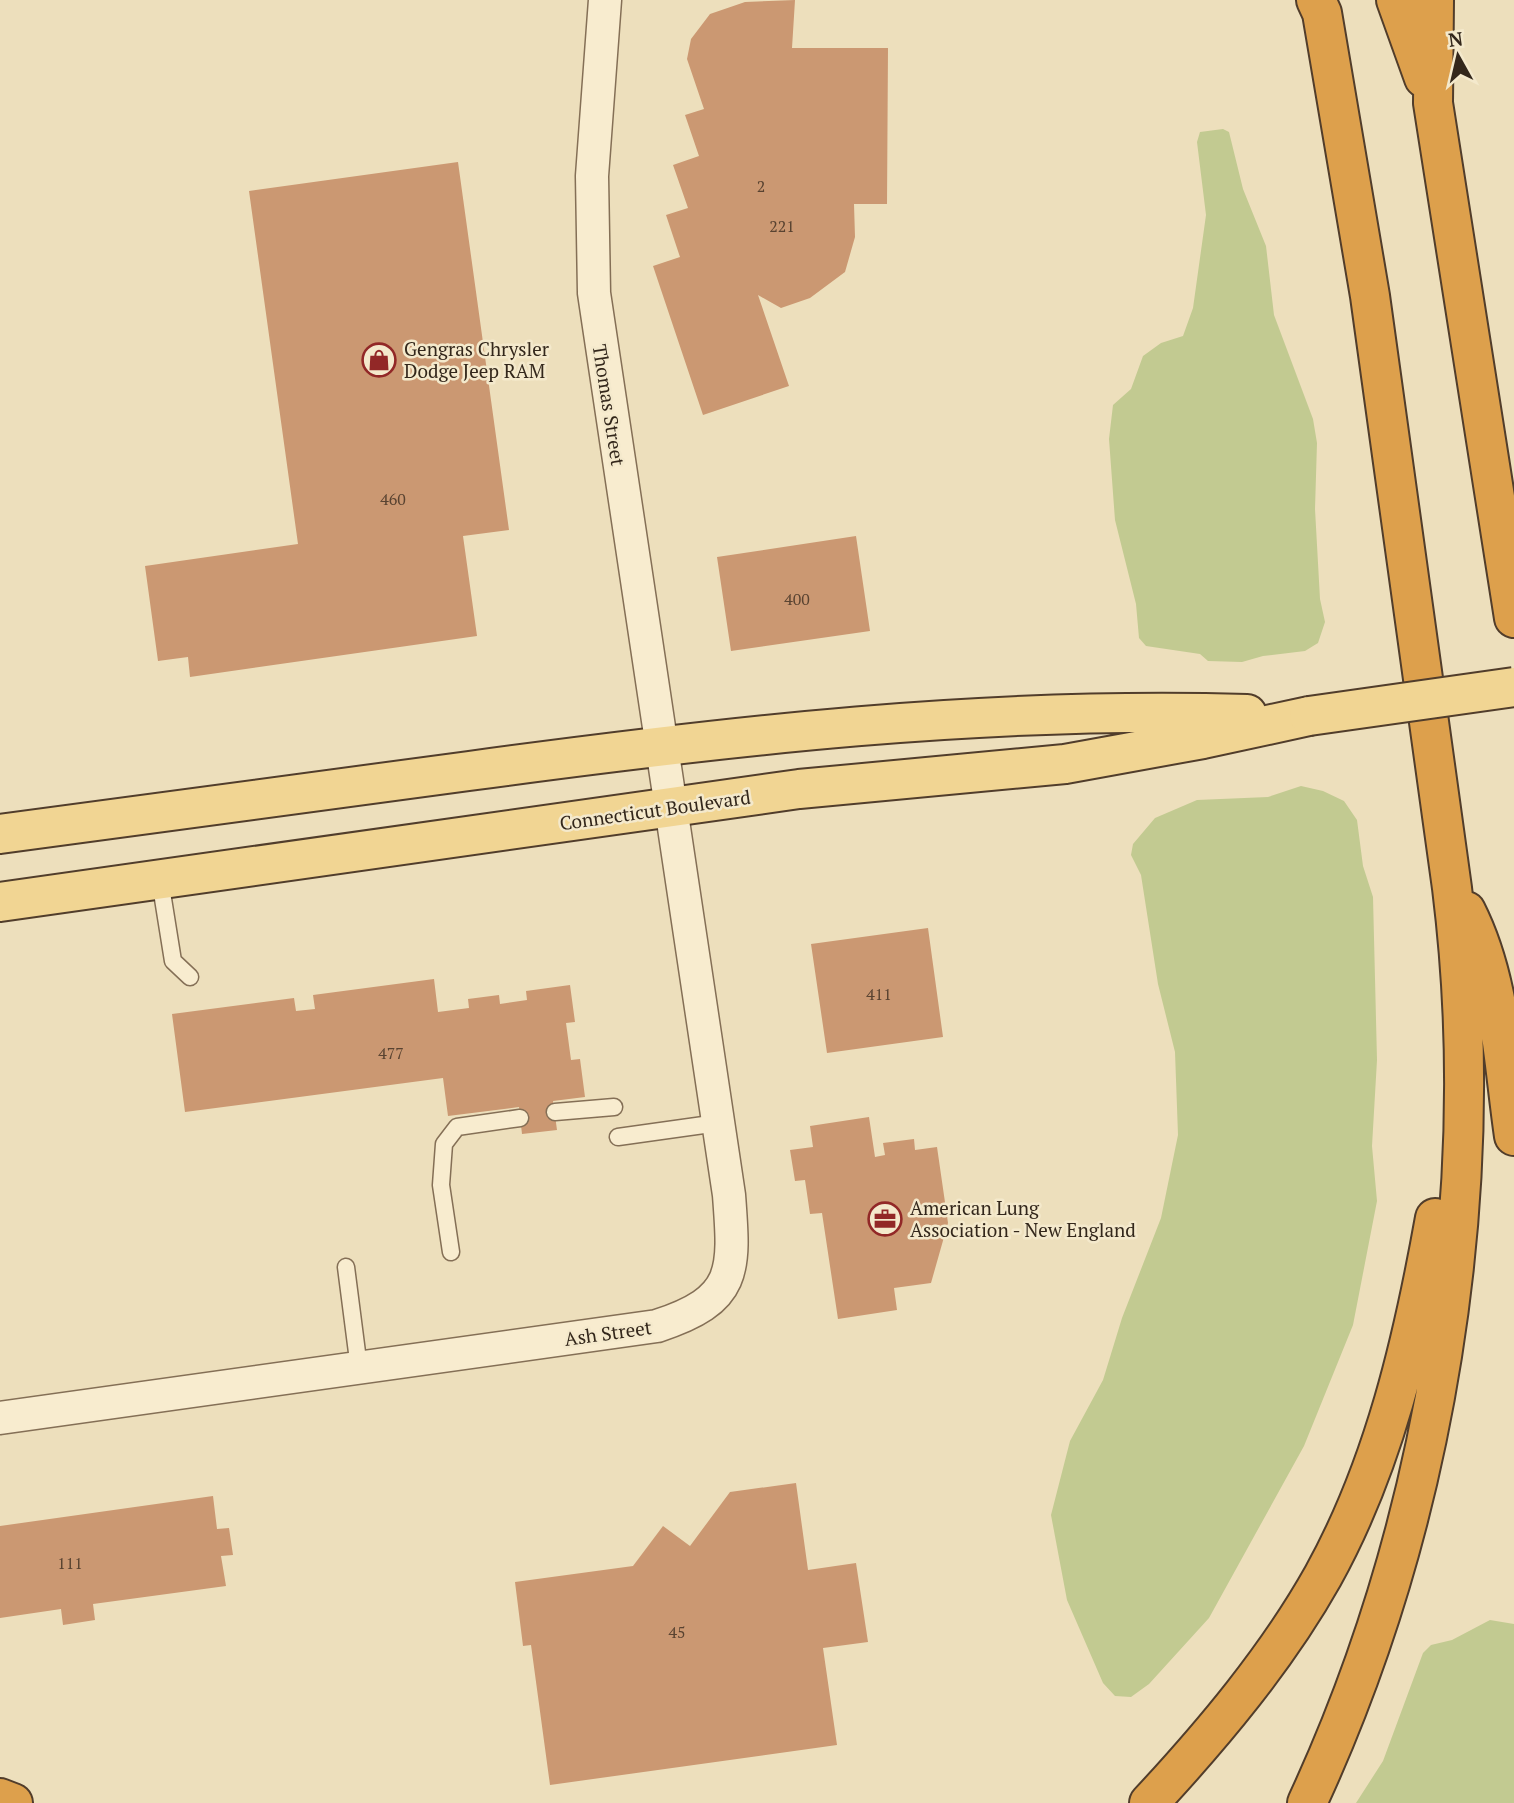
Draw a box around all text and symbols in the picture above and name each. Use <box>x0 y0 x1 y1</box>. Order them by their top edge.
north arrow <box>1423 21 1493 91</box>
text: N <box>1447 25 1465 52</box>
house number: 2 <box>757 175 765 197</box>
house number: 221 <box>769 215 795 237</box>
place label: Gengras Chrysler Dodge Jeep RAM <box>404 336 550 383</box>
shop icon: Gengras Chrysler Dodge Jeep RAM <box>360 341 398 379</box>
street label: Thomas Street <box>588 342 631 468</box>
house number: 460 <box>380 488 406 510</box>
house number: 400 <box>784 588 810 610</box>
street label: Connecticut Boulevard <box>558 784 752 835</box>
house number: 411 <box>866 983 892 1005</box>
house number: 477 <box>378 1042 404 1064</box>
place label: American Lung Association - New England <box>910 1195 1136 1242</box>
office icon: American Lung Association - New England <box>866 1200 904 1238</box>
street label: Ash Street <box>563 1314 653 1351</box>
house number: 111 <box>57 1552 83 1574</box>
house number: 45 <box>668 1621 686 1643</box>

